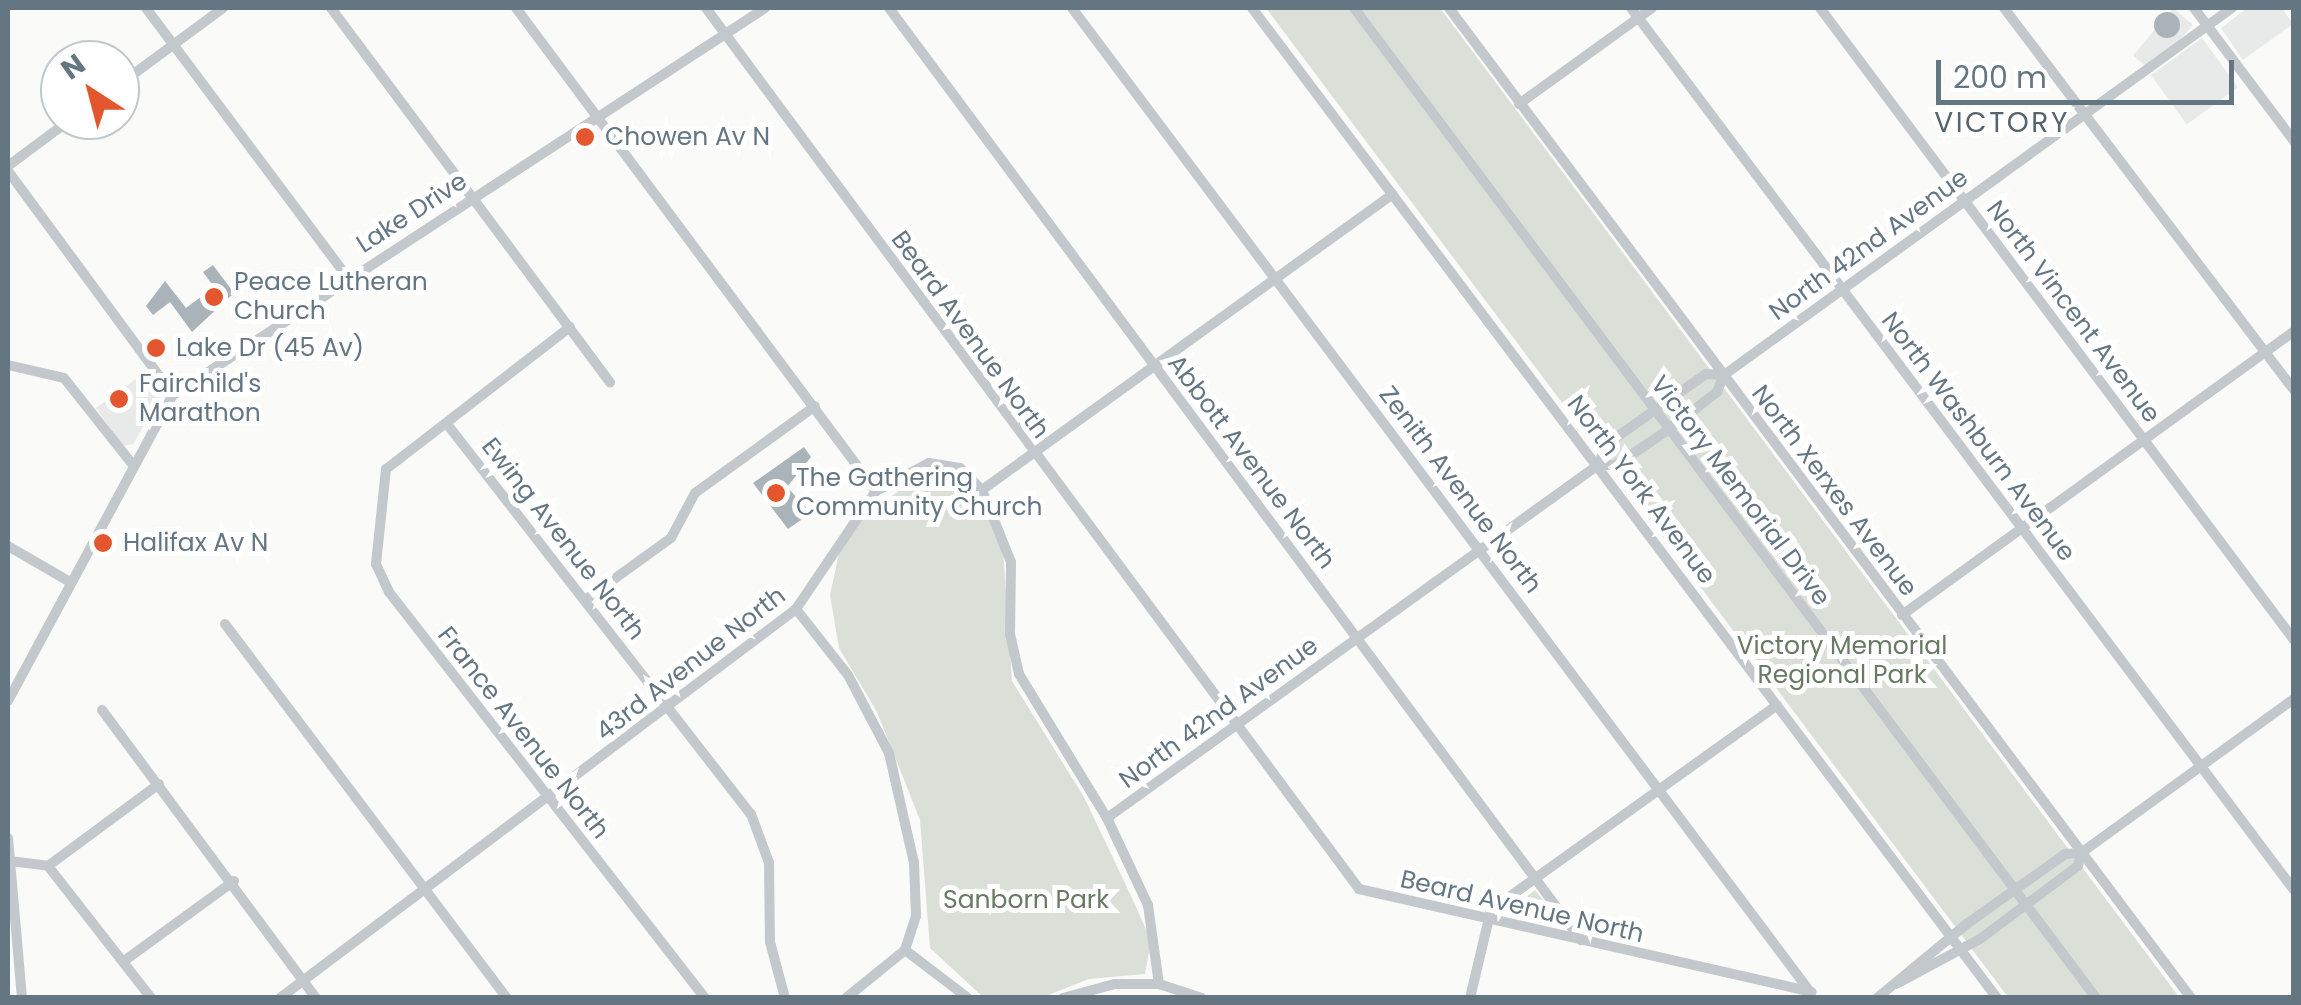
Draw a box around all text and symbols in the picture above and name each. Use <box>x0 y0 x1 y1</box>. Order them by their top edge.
north arrow <box>40 40 140 140</box>
scale bar <box>1941 40 2238 102</box>
text: N <box>53 45 93 89</box>
text: 200 m <box>1953 56 2047 99</box>
district label: VICTORY <box>1934 106 2070 140</box>
place label: Chowen Av N <box>605 122 770 152</box>
marker: Chowen Av N <box>574 126 596 148</box>
street label: North 42nd Avenue <box>1764 163 1974 327</box>
street label: Lake Drive <box>351 166 473 260</box>
street label: North Vincent Avenue <box>1980 195 2166 429</box>
street label: Beard Avenue North <box>885 225 1055 445</box>
place label: Peace Lutheran Church <box>234 268 428 327</box>
marker: Peace Lutheran Church <box>203 286 225 308</box>
street label: North Washburn Avenue <box>1875 307 2081 567</box>
place label: Lake Dr (45 Av) <box>176 333 364 363</box>
marker: Lake Dr (45 Av) <box>145 337 167 359</box>
street label: Abbott Avenue North <box>1161 349 1341 575</box>
place label: Fairchild's Marathon <box>139 370 261 429</box>
street label: Victory Memorial Drive <box>1644 370 1836 612</box>
street label: North Xerxes Avenue <box>1745 380 1923 602</box>
street label: Zenith Avenue North <box>1372 381 1548 599</box>
marker: Fairchild's Marathon <box>108 388 130 410</box>
street label: North York Avenue <box>1560 390 1722 590</box>
street label: Ewing Avenue North <box>475 432 651 646</box>
place label: The Gathering Community Church <box>796 464 1043 523</box>
marker: The Gathering Community Church <box>765 482 787 504</box>
place label: Halifax Av N <box>123 528 268 558</box>
marker: Halifax Av N <box>92 532 114 554</box>
street label: 43rd Avenue North <box>590 581 792 747</box>
street label: France Avenue North <box>431 621 615 845</box>
street label: North 42nd Avenue <box>1114 631 1324 795</box>
park label: Victory Memorial Regional Park <box>1737 632 1947 691</box>
street label: Beard Avenue North <box>1397 864 1647 950</box>
park label: Sanborn Park <box>943 885 1109 915</box>

